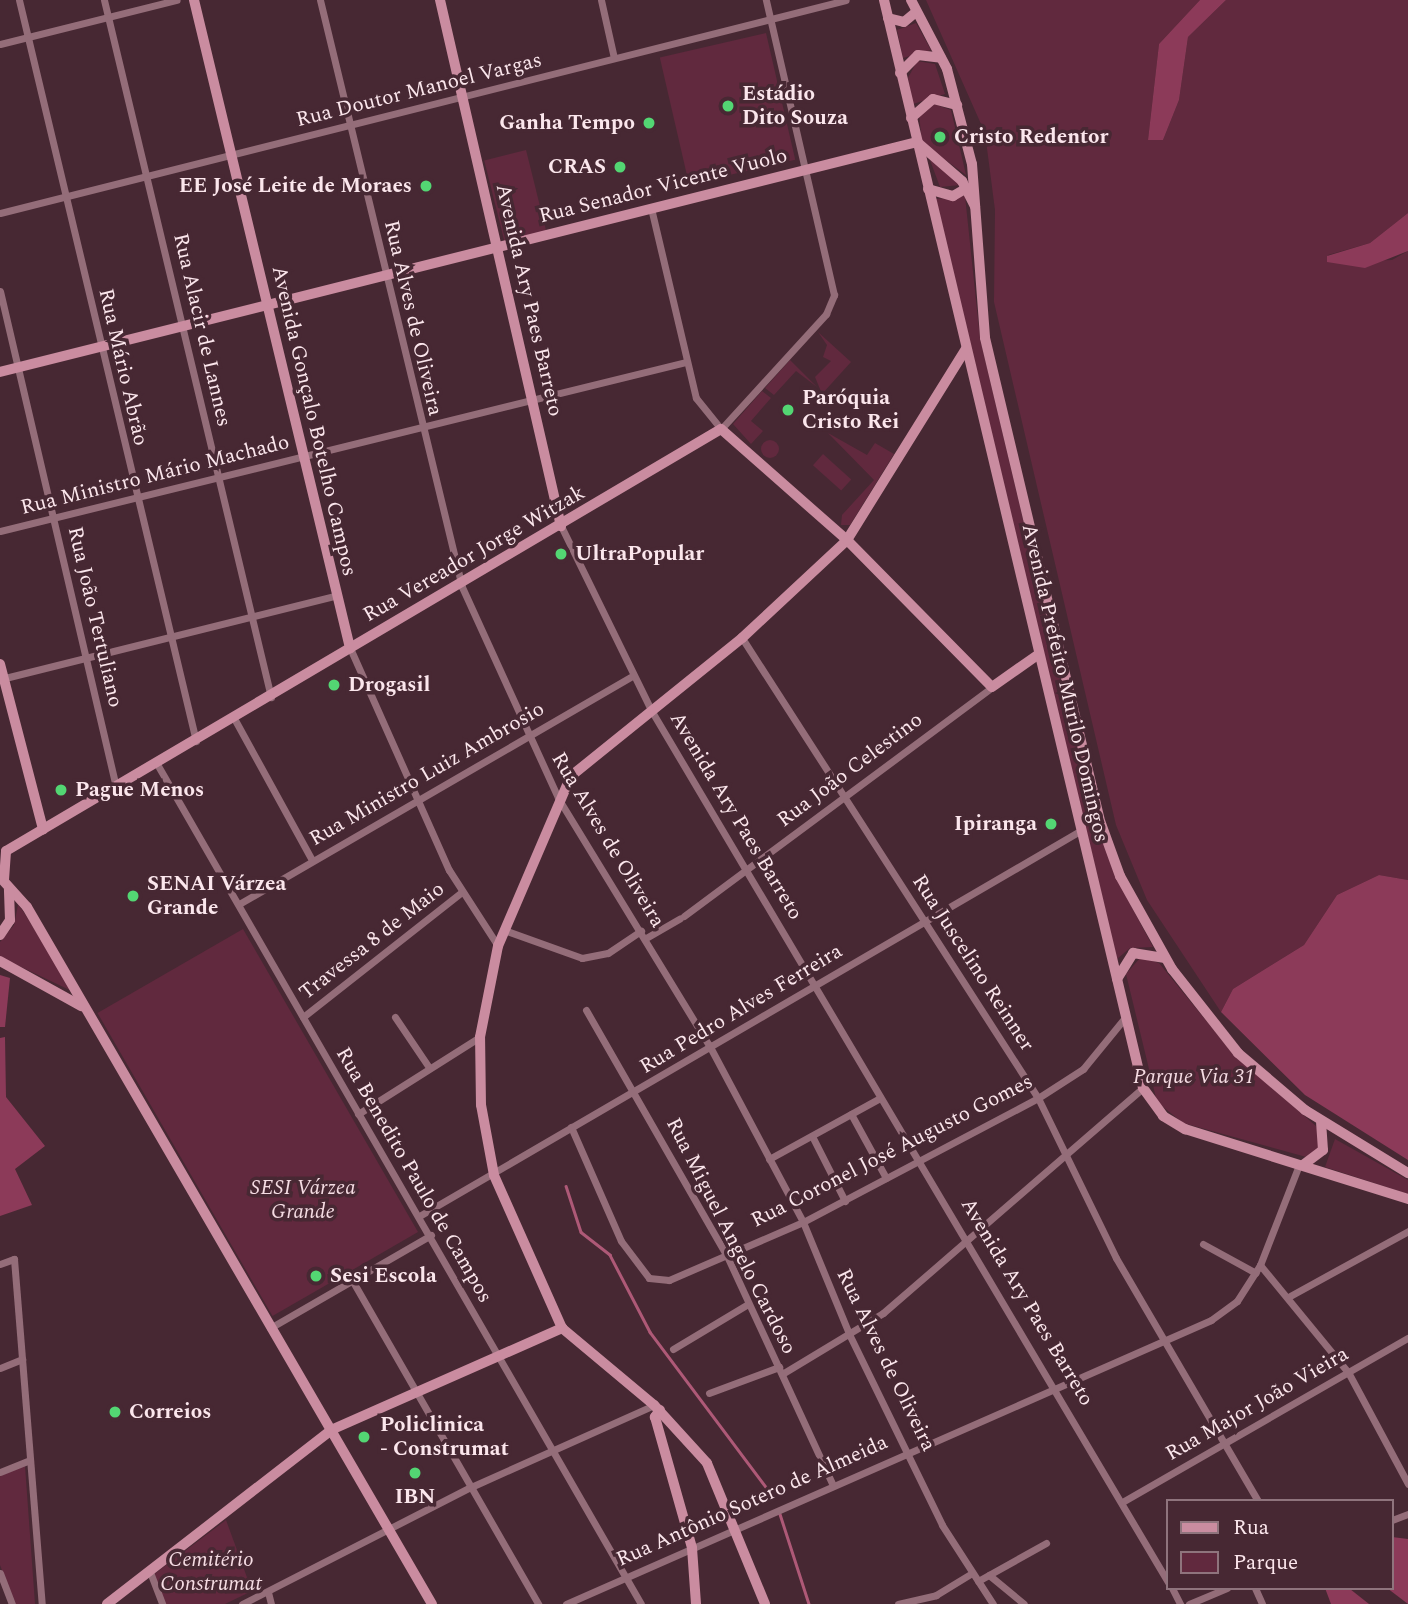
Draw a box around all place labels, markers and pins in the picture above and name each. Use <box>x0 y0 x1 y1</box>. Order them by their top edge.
place label: Estádio Dito Souza <box>742 81 848 131</box>
marker: Estádio Dito Souza <box>720 98 736 114</box>
place label: Ganha Tempo <box>499 110 635 136</box>
marker: Ganha Tempo <box>641 115 657 131</box>
place label: Cristo Redentor <box>954 124 1108 150</box>
marker: Cristo Redentor <box>932 129 948 145</box>
place label: CRAS <box>548 154 606 180</box>
marker: CRAS <box>612 159 628 175</box>
place label: EE José Leite de Moraes <box>179 173 412 199</box>
marker: EE José Leite de Moraes <box>418 178 434 194</box>
place label: Paróquia Cristo Rei <box>802 385 899 435</box>
marker: Paróquia Cristo Rei <box>780 402 796 418</box>
place label: UltraPopular <box>575 541 704 567</box>
marker: UltraPopular <box>553 546 569 562</box>
place label: Drogasil <box>348 672 430 698</box>
marker: Drogasil <box>326 677 342 693</box>
place label: Pague Menos <box>75 777 204 803</box>
marker: Pague Menos <box>53 782 69 798</box>
place label: Ipiranga <box>954 811 1037 837</box>
marker: Ipiranga <box>1043 816 1059 832</box>
place label: SENAI Várzea Grande <box>147 871 286 921</box>
marker: SENAI Várzea Grande <box>125 888 141 904</box>
place label: Sesi Escola <box>330 1263 437 1289</box>
marker: Sesi Escola <box>308 1268 324 1284</box>
place label: Correios <box>129 1399 211 1425</box>
marker: Correios <box>107 1404 123 1420</box>
place label: Policlinica - Construmat <box>380 1412 509 1462</box>
marker: Policlinica - Construmat <box>354 1427 374 1447</box>
marker: IBN <box>407 1465 423 1481</box>
place label: IBN <box>395 1484 435 1510</box>

